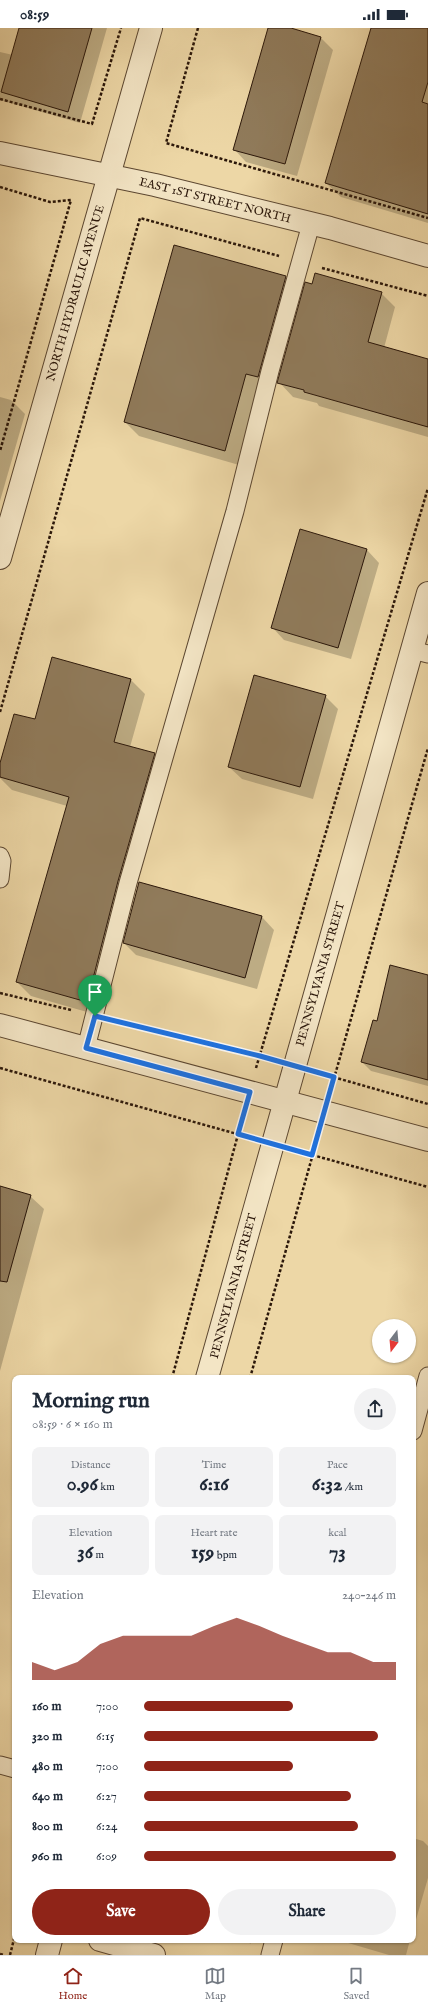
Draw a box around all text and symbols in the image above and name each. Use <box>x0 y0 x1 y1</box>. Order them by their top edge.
text: 08:59 <box>20 5 49 24</box>
street label: EAST 1ST STREET NORTH <box>137 174 292 227</box>
street label: NORTH HYDRAULIC AVENUE <box>43 203 108 383</box>
street label: PENNSYLVANIA STREET <box>293 900 348 1048</box>
pin <box>78 975 112 1016</box>
icon: arrive <box>84 981 106 1003</box>
street label: PENNSYLVANIA STREET <box>207 1212 260 1360</box>
north arrow <box>372 1319 416 1363</box>
map controls <box>372 1319 416 1363</box>
text: Morning run <box>32 1387 150 1415</box>
button: share <box>354 1388 396 1430</box>
text: 08:59 · 6 × 160 m <box>32 1416 113 1433</box>
text: Distance <box>71 1458 111 1472</box>
text: Time <box>202 1458 226 1472</box>
text: Pace <box>327 1458 348 1472</box>
text: 0.96 <box>67 1472 98 1497</box>
text: 6:16 <box>199 1472 229 1497</box>
text: 6:32 <box>312 1472 342 1497</box>
text: km <box>98 1480 115 1494</box>
text: /km <box>342 1480 363 1494</box>
text: Elevation <box>69 1526 112 1540</box>
text: Heart rate <box>191 1526 237 1540</box>
text: kcal <box>328 1526 347 1540</box>
text: 36 <box>77 1540 93 1565</box>
text: 159 <box>191 1540 214 1565</box>
text: 73 <box>329 1540 346 1565</box>
text: m <box>93 1548 104 1562</box>
text: bpm <box>214 1548 237 1562</box>
text: Elevation <box>32 1587 84 1604</box>
text: 240–246 m <box>342 1587 396 1604</box>
text: 160 m <box>32 1698 62 1715</box>
text: 7:00 <box>96 1698 118 1715</box>
text: 320 m <box>32 1728 62 1745</box>
text: 6:15 <box>96 1728 114 1745</box>
text: 480 m <box>32 1758 63 1775</box>
text: 7:00 <box>96 1758 118 1775</box>
text: 640 m <box>32 1788 63 1805</box>
text: 6:27 <box>96 1788 117 1805</box>
text: 800 m <box>32 1818 63 1835</box>
text: 6:24 <box>96 1818 117 1835</box>
text: 960 m <box>32 1848 62 1865</box>
text: 6:09 <box>96 1848 117 1865</box>
button: Save <box>32 1889 210 1935</box>
button: Share <box>218 1889 396 1935</box>
tab: Home <box>59 1965 87 2003</box>
tab: Map <box>204 1965 226 2003</box>
tab: Saved <box>343 1965 369 2003</box>

